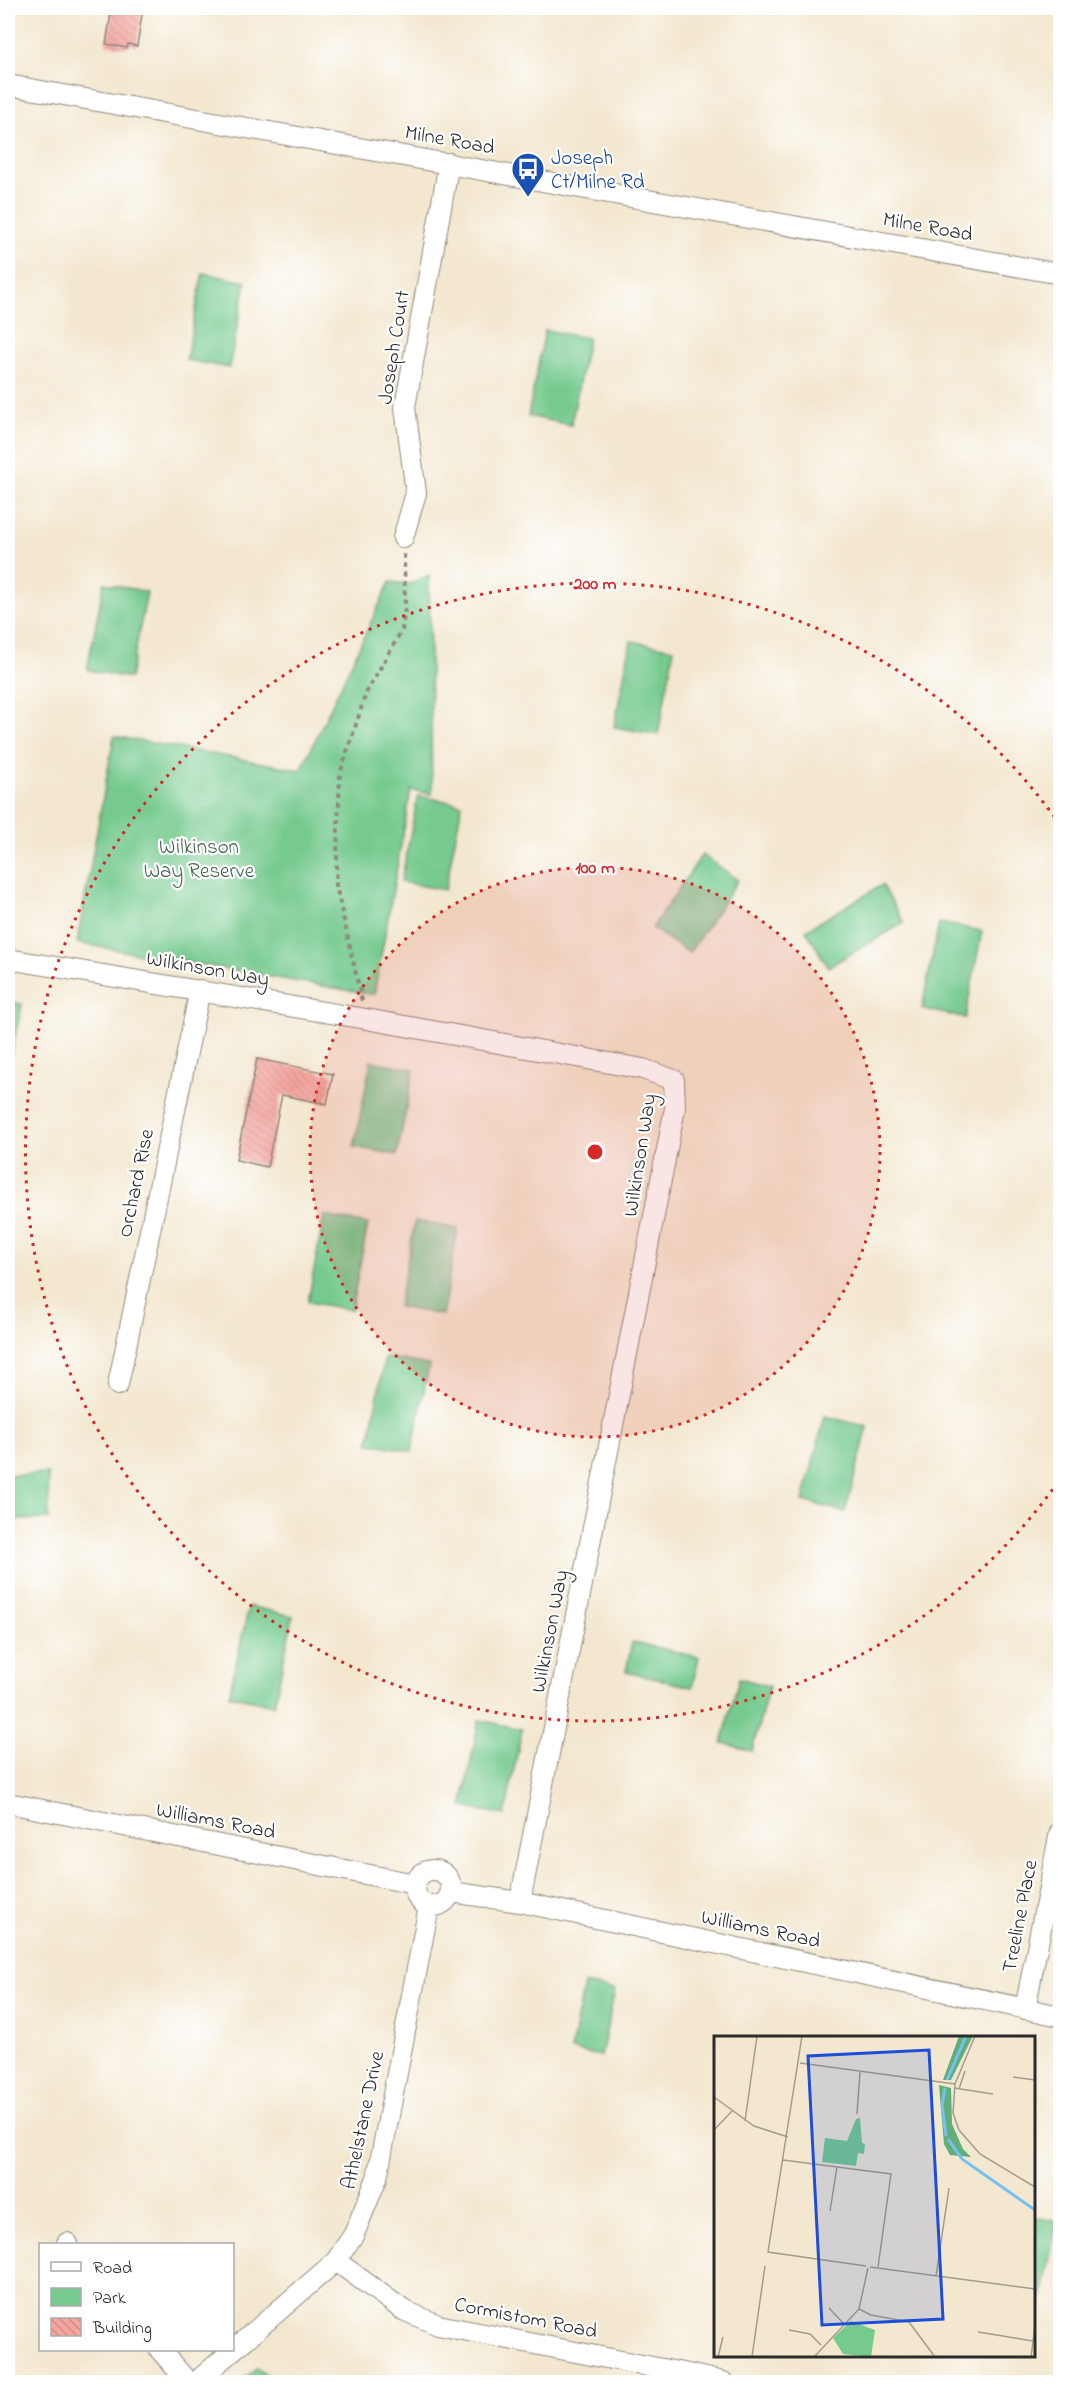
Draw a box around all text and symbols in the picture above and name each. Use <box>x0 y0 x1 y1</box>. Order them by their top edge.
street label: Milne Road <box>402 118 497 164</box>
place label: Joseph Ct/Milne Rd <box>551 144 645 198</box>
bus stop icon: Joseph Ct/Milne Rd <box>510 151 546 198</box>
street label: Milne Road <box>880 205 975 251</box>
street label: Joseph Court <box>371 288 419 407</box>
text: 200 m <box>573 572 617 598</box>
park label: Wilkinson Way Reserve <box>144 833 255 889</box>
text: 100 m <box>575 856 615 882</box>
street label: Wilkinson Way <box>143 944 272 998</box>
street label: Wilkinson Way <box>616 1091 668 1219</box>
street label: Orchard Rise <box>111 1126 163 1240</box>
centre of rings <box>585 1142 605 1162</box>
street label: Wilkinson Way <box>524 1567 580 1696</box>
street label: Williams Road <box>153 1796 278 1848</box>
street label: Treeline Place <box>995 1857 1047 1975</box>
street label: Williams Road <box>698 1903 823 1957</box>
inset map <box>714 2036 1035 2357</box>
street label: Athelstane Drive <box>335 2048 393 2192</box>
legend <box>39 2243 234 2351</box>
text: Road <box>93 2256 132 2282</box>
text: Park <box>93 2286 126 2312</box>
street label: Cormistom Road <box>452 2290 600 2348</box>
text: Building <box>92 2316 152 2343</box>

